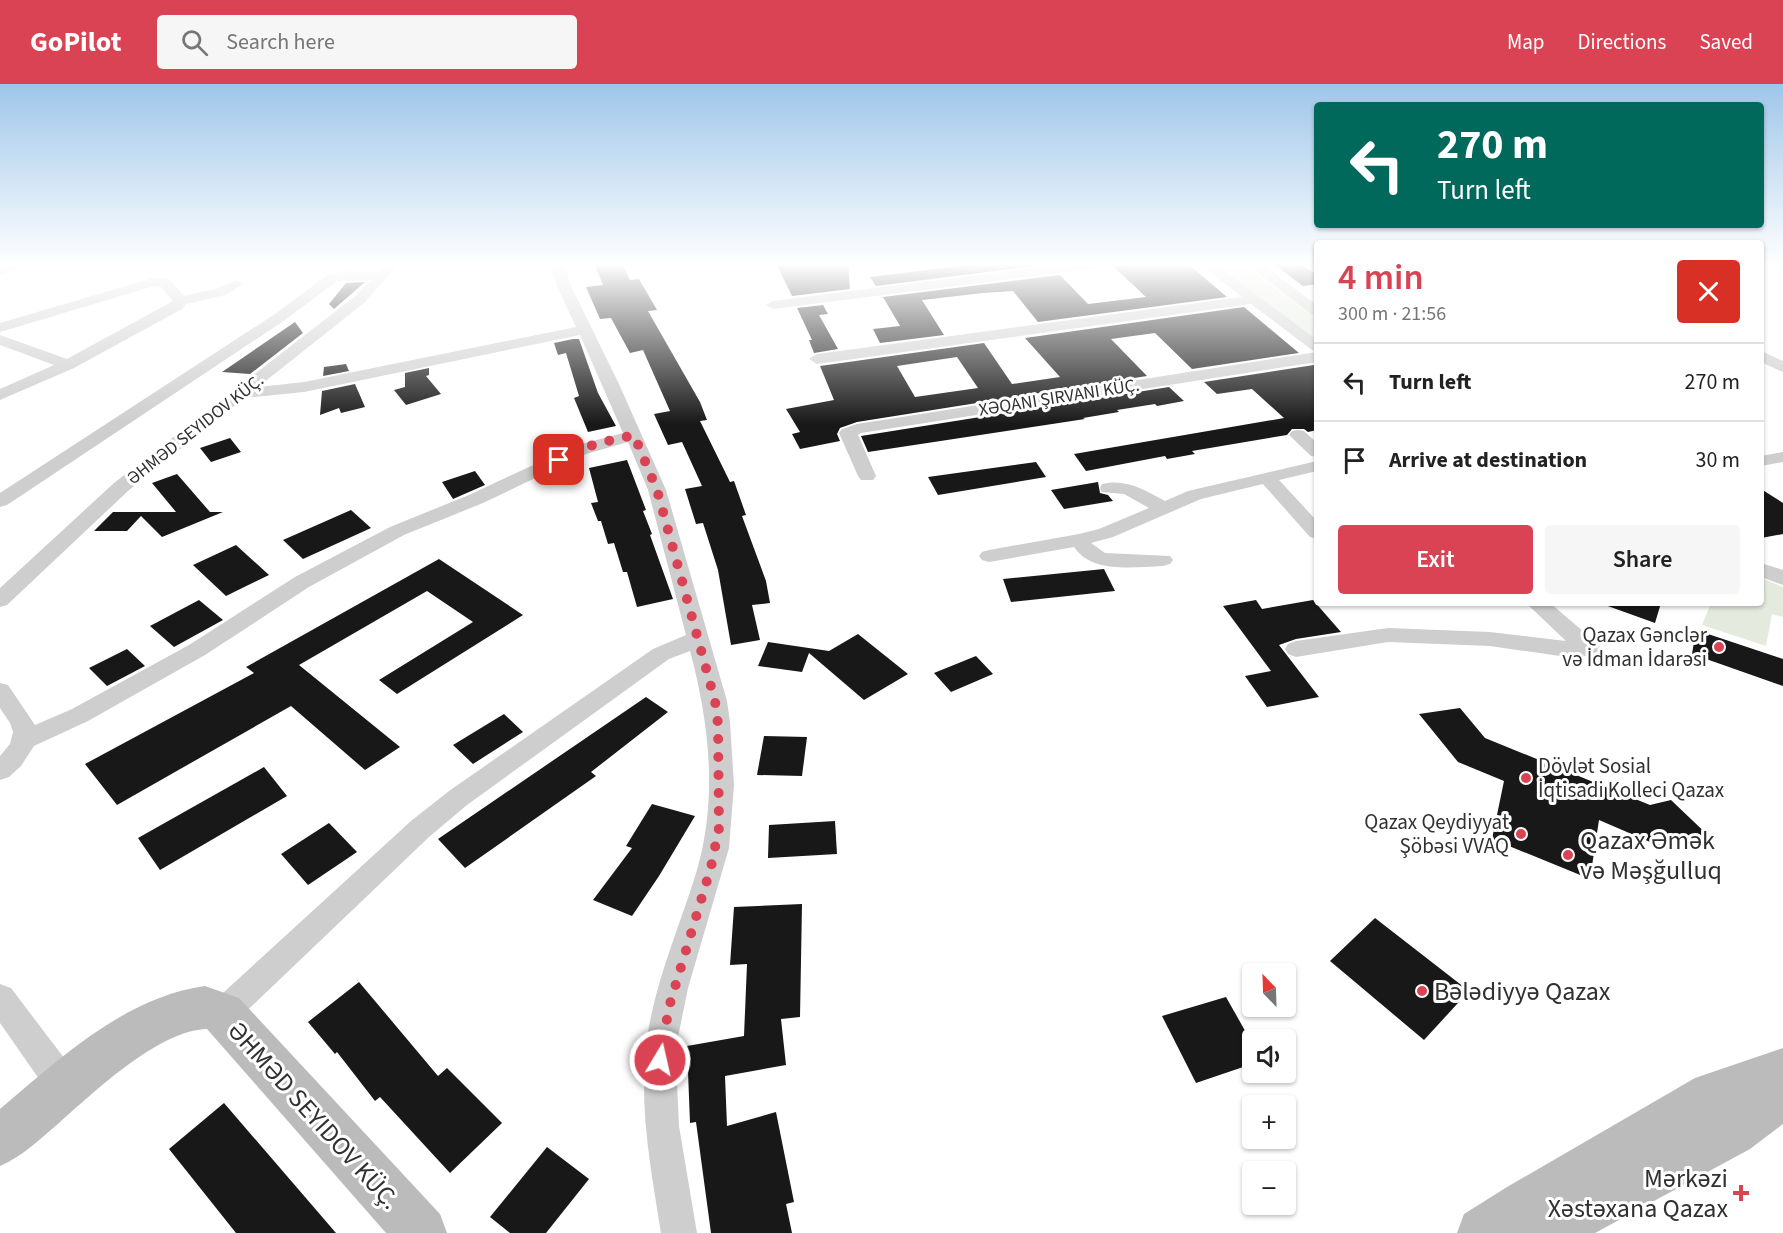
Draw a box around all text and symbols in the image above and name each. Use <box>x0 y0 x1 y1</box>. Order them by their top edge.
search box <box>157 15 577 69</box>
text: GoPilot <box>30 22 121 62</box>
icon: search <box>178 26 211 59</box>
text: Search here <box>226 26 335 58</box>
text: Map <box>1507 27 1545 57</box>
text: Directions <box>1578 27 1666 57</box>
text: Saved <box>1699 27 1753 57</box>
text: 270 m <box>1437 115 1548 175</box>
icon: left <box>1338 126 1416 204</box>
text: Turn left <box>1437 171 1531 210</box>
text: 4 min <box>1338 252 1424 303</box>
button: close <box>1677 260 1740 323</box>
text: 300 m · 21:56 <box>1338 300 1446 328</box>
icon: left <box>1338 366 1371 399</box>
text: Turn left <box>1389 366 1471 398</box>
text: 270 m <box>1685 366 1740 398</box>
street label: ƏHMƏD SEYIDOV KÜÇ. <box>122 368 269 491</box>
street label: XƏQANI ŞIRVANI KÜÇ. <box>977 372 1141 423</box>
pin <box>533 434 584 485</box>
icon: arrive <box>542 443 575 476</box>
icon: arrive <box>1338 444 1371 477</box>
text: Arrive at destination <box>1389 444 1587 476</box>
text: 30 m <box>1695 444 1740 476</box>
button: Exit <box>1338 525 1533 594</box>
button: Share <box>1545 525 1740 594</box>
place label: Qazax Gənclər və İdman İdarəsi <box>1562 620 1708 674</box>
marker: Qazax Gənclər və İdman İdarəsi <box>1712 640 1726 654</box>
place label: Dövlət Sosial İqtisadi Kolleci Qazax <box>1538 751 1725 805</box>
marker: Dövlət Sosial İqtisadi Kolleci Qazax <box>1519 771 1533 785</box>
place label: Qazax Qeydiyyat Şöbəsi VVAQ <box>1364 807 1509 861</box>
place label: Qazax Əmək və Məşğulluq <box>1580 822 1722 889</box>
marker: Qazax Qeydiyyat Şöbəsi VVAQ <box>1514 827 1528 841</box>
marker: Qazax Əmək və Məşğulluq <box>1561 848 1575 862</box>
north arrow <box>1242 963 1296 1017</box>
map controls <box>1242 963 1296 1215</box>
place label: Bələdiyyə Qazax <box>1434 973 1611 1010</box>
marker: Bələdiyyə Qazax <box>1415 984 1429 998</box>
street label: ƏHMƏD SEYIDOV KÜÇ. <box>219 1013 408 1218</box>
position arrow <box>628 1028 692 1092</box>
button: sound <box>1242 1029 1296 1083</box>
button: + <box>1242 1095 1296 1149</box>
place label: Mərkəzi Xəstəxana Qazax <box>1548 1160 1728 1227</box>
button: − <box>1242 1161 1296 1215</box>
marker: Mərkəzi Xəstəxana Qazax <box>1732 1184 1750 1202</box>

